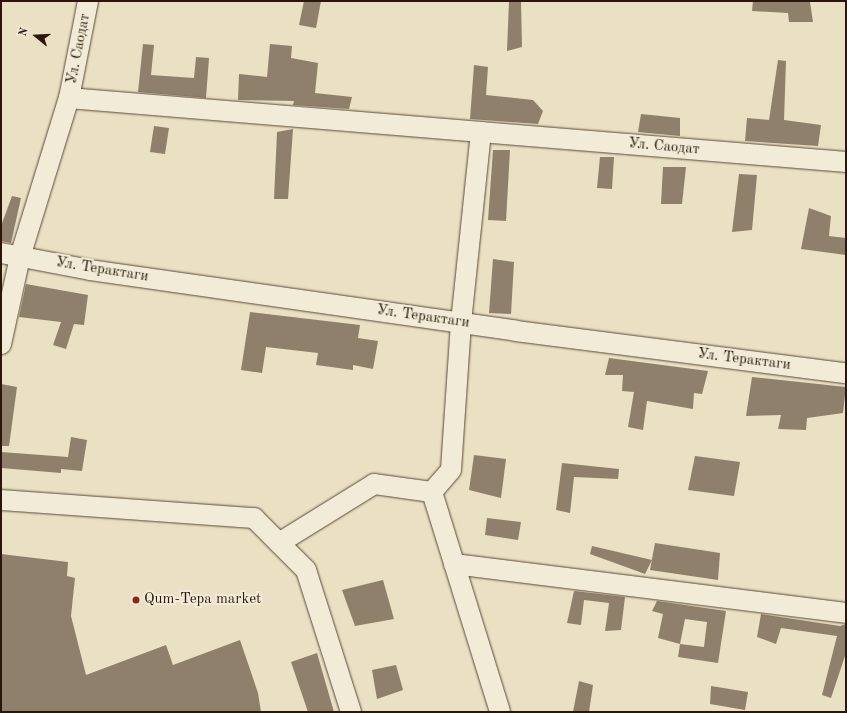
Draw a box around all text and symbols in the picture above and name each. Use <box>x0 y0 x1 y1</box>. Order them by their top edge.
street label: Ул. Саодат <box>63 12 95 86</box>
north arrow <box>16 16 56 56</box>
text: N <box>18 26 31 38</box>
street label: Ул. Саодат <box>628 135 700 159</box>
street label: Ул. Терактаги <box>54 254 150 286</box>
street label: Ул. Терактаги <box>375 302 471 332</box>
street label: Ул. Терактаги <box>696 345 792 375</box>
place label: Qum-Tepa market <box>144 591 261 609</box>
marker: Qum-Tepa market <box>131 595 141 605</box>

